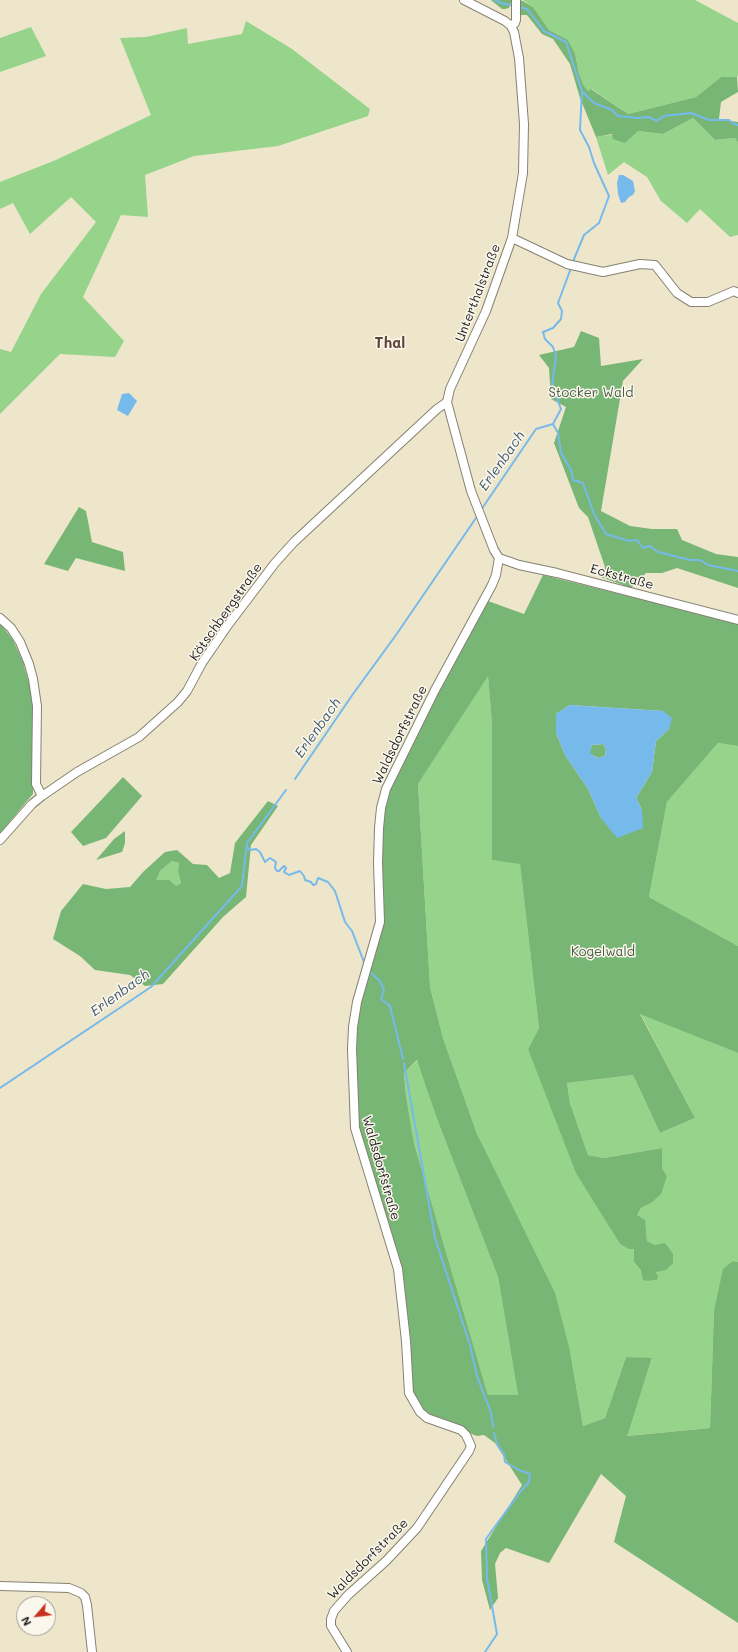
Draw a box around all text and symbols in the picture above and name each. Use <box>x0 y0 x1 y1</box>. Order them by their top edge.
street label: Unterthalstraße <box>452 242 504 344</box>
district label: Thal <box>375 334 405 352</box>
park label: Stocker Wald <box>548 385 634 401</box>
water label: Erlenbach <box>475 428 529 494</box>
street label: Kötschbergstraße <box>186 560 266 664</box>
street label: Eckstraße <box>589 561 655 593</box>
street label: Waldsdorfstraße <box>369 683 431 787</box>
water label: Erlenbach <box>291 695 345 761</box>
park label: Kogelwald <box>571 944 635 960</box>
water label: Erlenbach <box>87 966 153 1020</box>
street label: Waldsdorfstraße <box>359 1114 403 1222</box>
street label: Waldsdorfstraße <box>324 1515 412 1603</box>
north arrow <box>16 1596 56 1636</box>
text: N <box>17 1614 34 1629</box>

